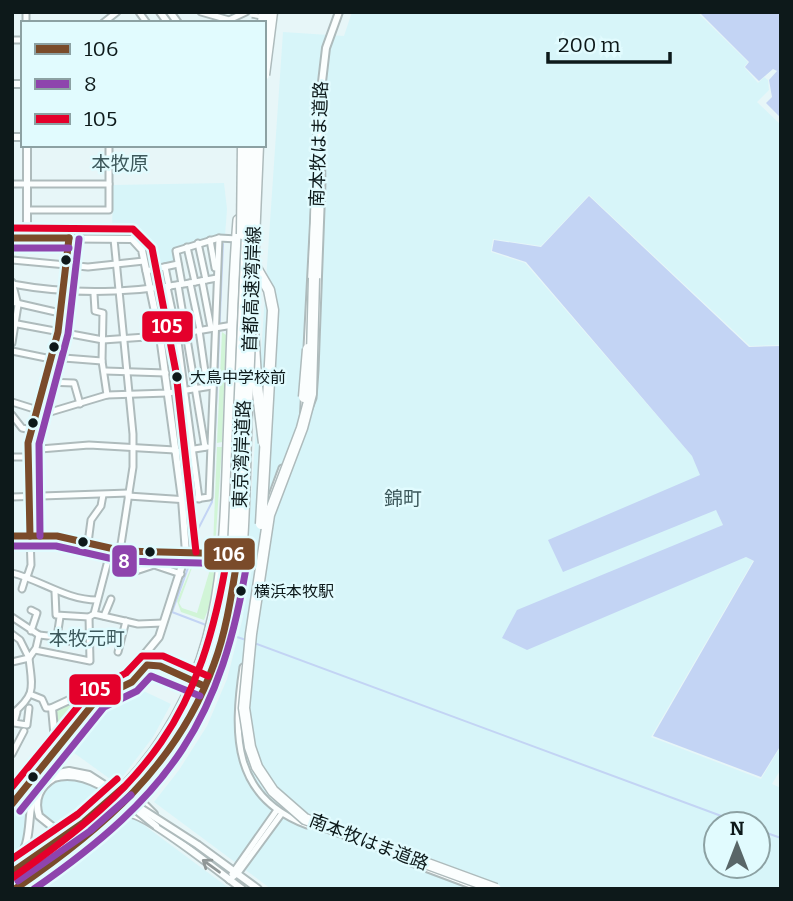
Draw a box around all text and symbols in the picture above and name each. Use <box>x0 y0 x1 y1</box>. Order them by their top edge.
legend <box>21 21 266 147</box>
scale bar <box>548 21 670 65</box>
text: 200 m <box>558 32 621 58</box>
text: 106 <box>84 36 118 62</box>
text: 8 <box>84 71 97 97</box>
street label: 南本牧はま道路 <box>306 81 332 207</box>
text: 105 <box>84 106 117 132</box>
district label: 本牧原 <box>91 152 149 175</box>
street label: 首都高速湾岸線 <box>239 226 265 352</box>
unlabelled marker <box>59 253 73 267</box>
line badge: 105 <box>141 310 194 343</box>
text: 105 <box>152 315 182 338</box>
unlabelled marker <box>47 340 61 354</box>
place label: 大鳥中学校前 <box>190 368 286 387</box>
marker: 大鳥中学校前 <box>170 370 184 384</box>
street label: 東京湾岸道路 <box>229 400 255 508</box>
unlabelled marker <box>26 416 40 430</box>
district label: 錦町 <box>384 487 422 510</box>
unlabelled marker <box>76 535 90 549</box>
line badge: 106 <box>203 537 256 571</box>
text: 106 <box>213 543 245 566</box>
line badge: 8 <box>111 544 138 578</box>
unlabelled marker <box>143 545 157 559</box>
text: 8 <box>118 550 130 573</box>
place label: 横浜本牧駅 <box>254 582 334 601</box>
marker: 横浜本牧駅 <box>234 584 248 598</box>
district label: 本牧元町 <box>49 627 125 650</box>
line badge: 105 <box>68 673 122 706</box>
text: 105 <box>80 678 110 701</box>
unlabelled marker <box>26 770 40 784</box>
street label: 南本牧はま道路 <box>306 809 432 875</box>
north arrow <box>702 810 772 880</box>
text: N <box>730 817 745 840</box>
one-way arrow <box>202 859 221 873</box>

